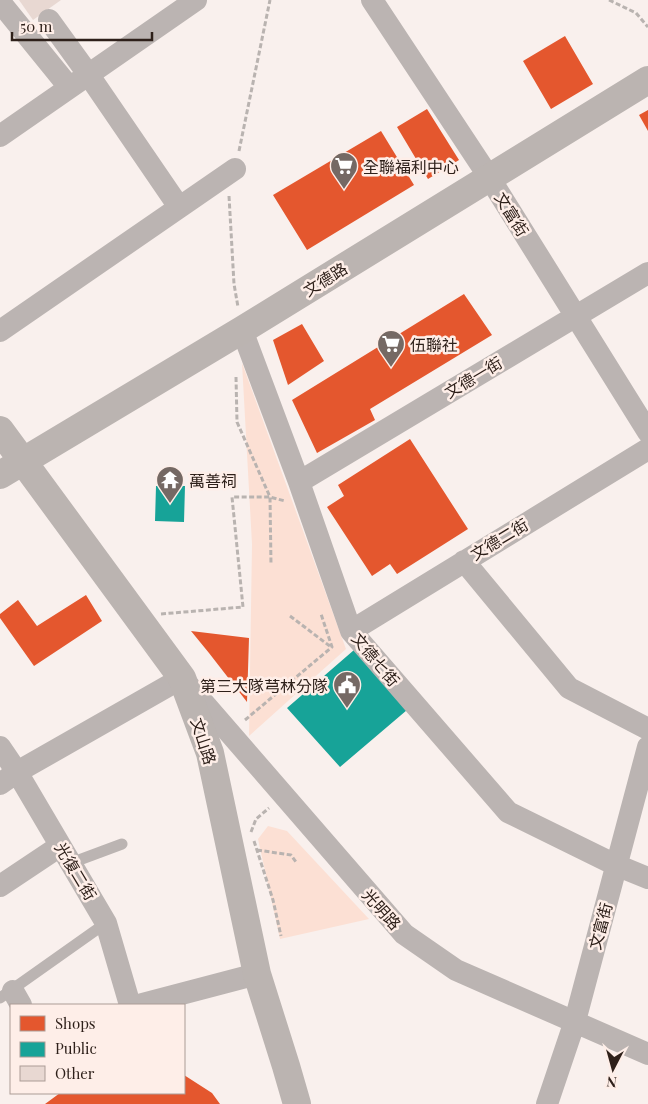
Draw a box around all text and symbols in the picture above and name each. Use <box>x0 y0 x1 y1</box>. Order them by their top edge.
scale bar <box>12 10 152 42</box>
text: 50 m <box>20 16 53 36</box>
supermarket icon: 全聯福利中心 <box>329 151 359 190</box>
place label: 全聯福利中心 <box>363 156 459 177</box>
street label: 文富街 <box>490 188 534 240</box>
street label: 文德路 <box>299 257 351 301</box>
supermarket icon: 伍聯社 <box>376 329 406 368</box>
place label: 伍聯社 <box>410 334 458 355</box>
street label: 文德一街 <box>440 352 506 402</box>
temple icon: 萬善祠 <box>155 465 185 504</box>
place label: 萬善祠 <box>189 470 237 491</box>
street label: 文德二街 <box>466 514 532 564</box>
street label: 文德七街 <box>347 628 405 690</box>
public building icon: 第三大隊芎林分隊 <box>332 670 362 709</box>
place label: 第三大隊芎林分隊 <box>200 675 328 696</box>
street label: 文山路 <box>187 715 221 767</box>
street label: 光復二街 <box>51 838 101 904</box>
street label: 光明路 <box>358 884 406 934</box>
street label: 文富街 <box>584 900 616 952</box>
legend <box>10 1004 185 1094</box>
text: Shops <box>55 1013 96 1033</box>
text: Public <box>55 1038 97 1058</box>
north arrow <box>588 1044 638 1094</box>
text: Other <box>55 1063 95 1083</box>
text: N <box>606 1072 618 1092</box>

